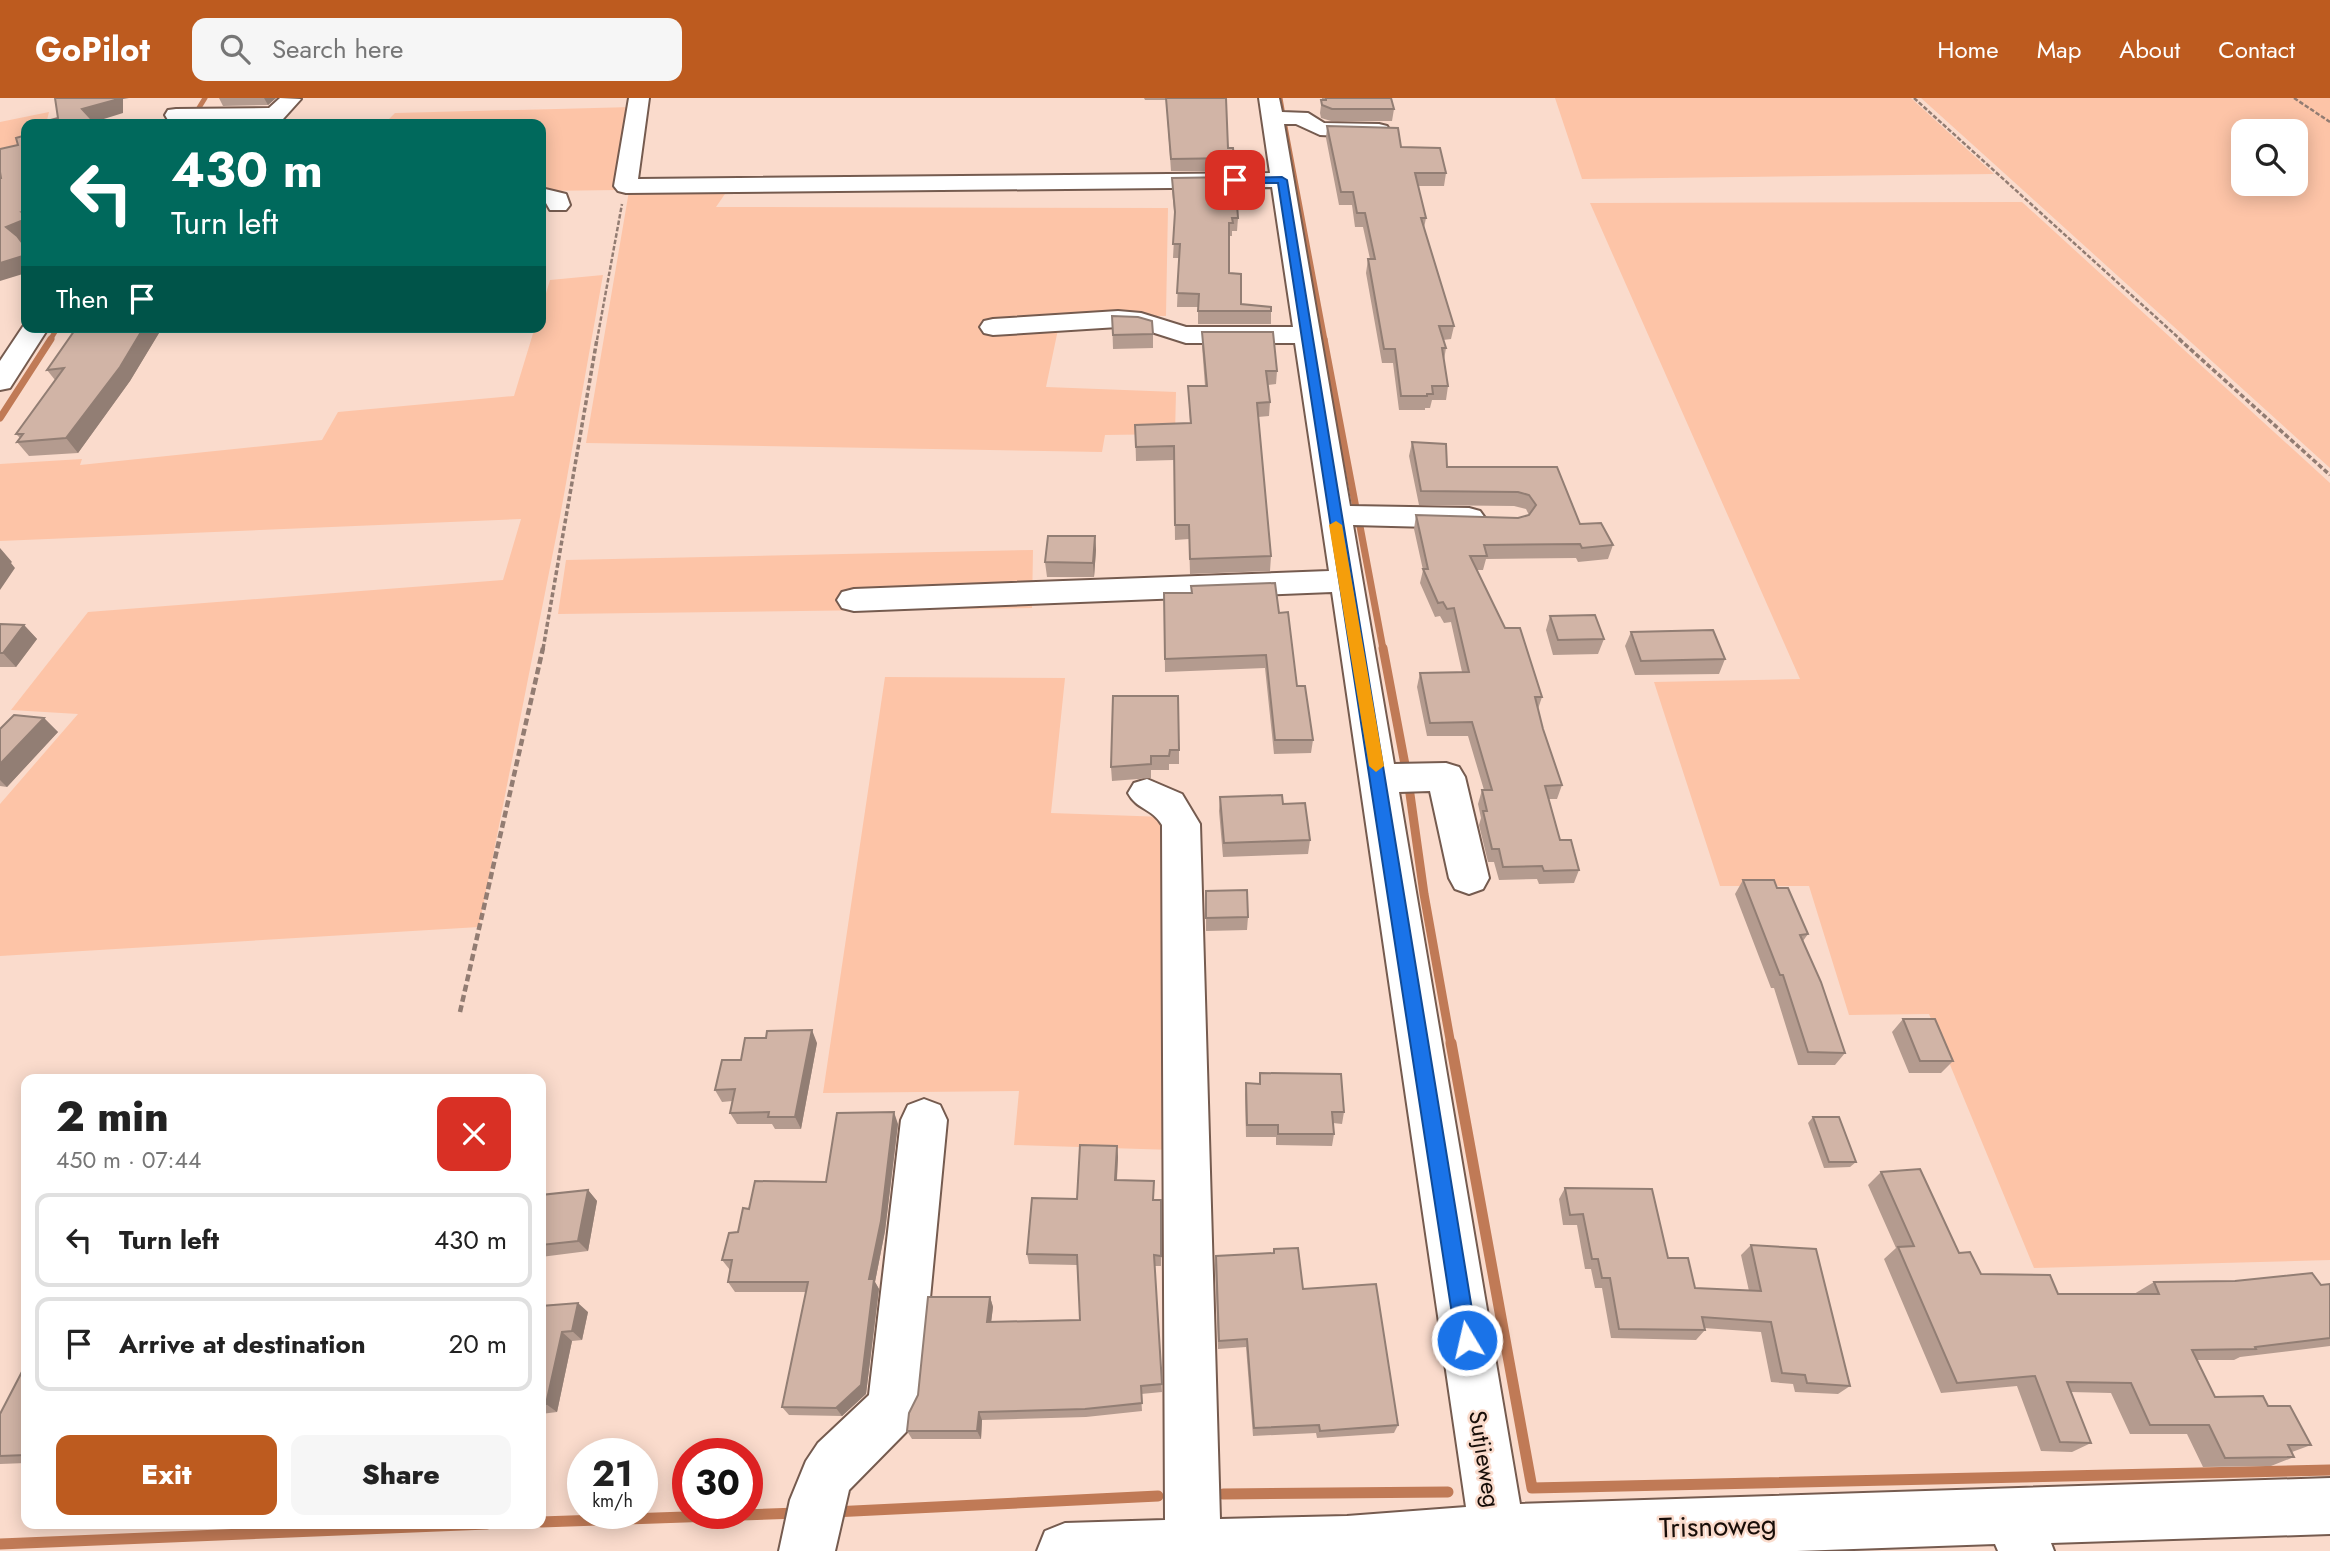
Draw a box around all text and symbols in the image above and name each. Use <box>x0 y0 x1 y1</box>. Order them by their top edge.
search box <box>192 18 682 81</box>
text: GoPilot <box>35 26 150 73</box>
icon: search <box>216 30 254 68</box>
text: Search here <box>272 30 403 68</box>
text: Home <box>1937 32 1999 67</box>
text: Map <box>2037 32 2081 67</box>
text: About <box>2119 32 2180 67</box>
text: Contact <box>2218 32 2295 67</box>
map controls <box>2231 119 2308 196</box>
button: search <box>2231 119 2308 196</box>
text: 430 m <box>171 135 323 205</box>
icon: left <box>56 147 147 238</box>
pin <box>1205 150 1265 210</box>
icon: arrive <box>1216 161 1254 199</box>
text: Turn left <box>171 200 278 246</box>
text: Then <box>56 280 109 318</box>
icon: arrive <box>123 280 161 318</box>
text: 2 min <box>56 1086 169 1147</box>
button: close <box>437 1097 511 1171</box>
text: 450 m · 07:44 <box>56 1143 201 1177</box>
icon: left <box>60 1221 98 1259</box>
text: Turn left <box>119 1221 219 1259</box>
text: 430 m <box>434 1221 507 1259</box>
position arrow <box>1430 1303 1504 1377</box>
icon: arrive <box>60 1325 98 1363</box>
text: Arrive at destination <box>119 1325 366 1363</box>
text: 20 m <box>449 1325 507 1363</box>
street label: Sutjieweg <box>1460 1408 1510 1510</box>
button: Exit <box>56 1435 277 1515</box>
button: Share <box>291 1435 511 1515</box>
speed limit sign: 30 <box>672 1438 763 1529</box>
text: 21 <box>592 1449 633 1499</box>
text: km/h <box>592 1488 633 1514</box>
street label: Trisnoweg <box>1659 1503 1777 1549</box>

